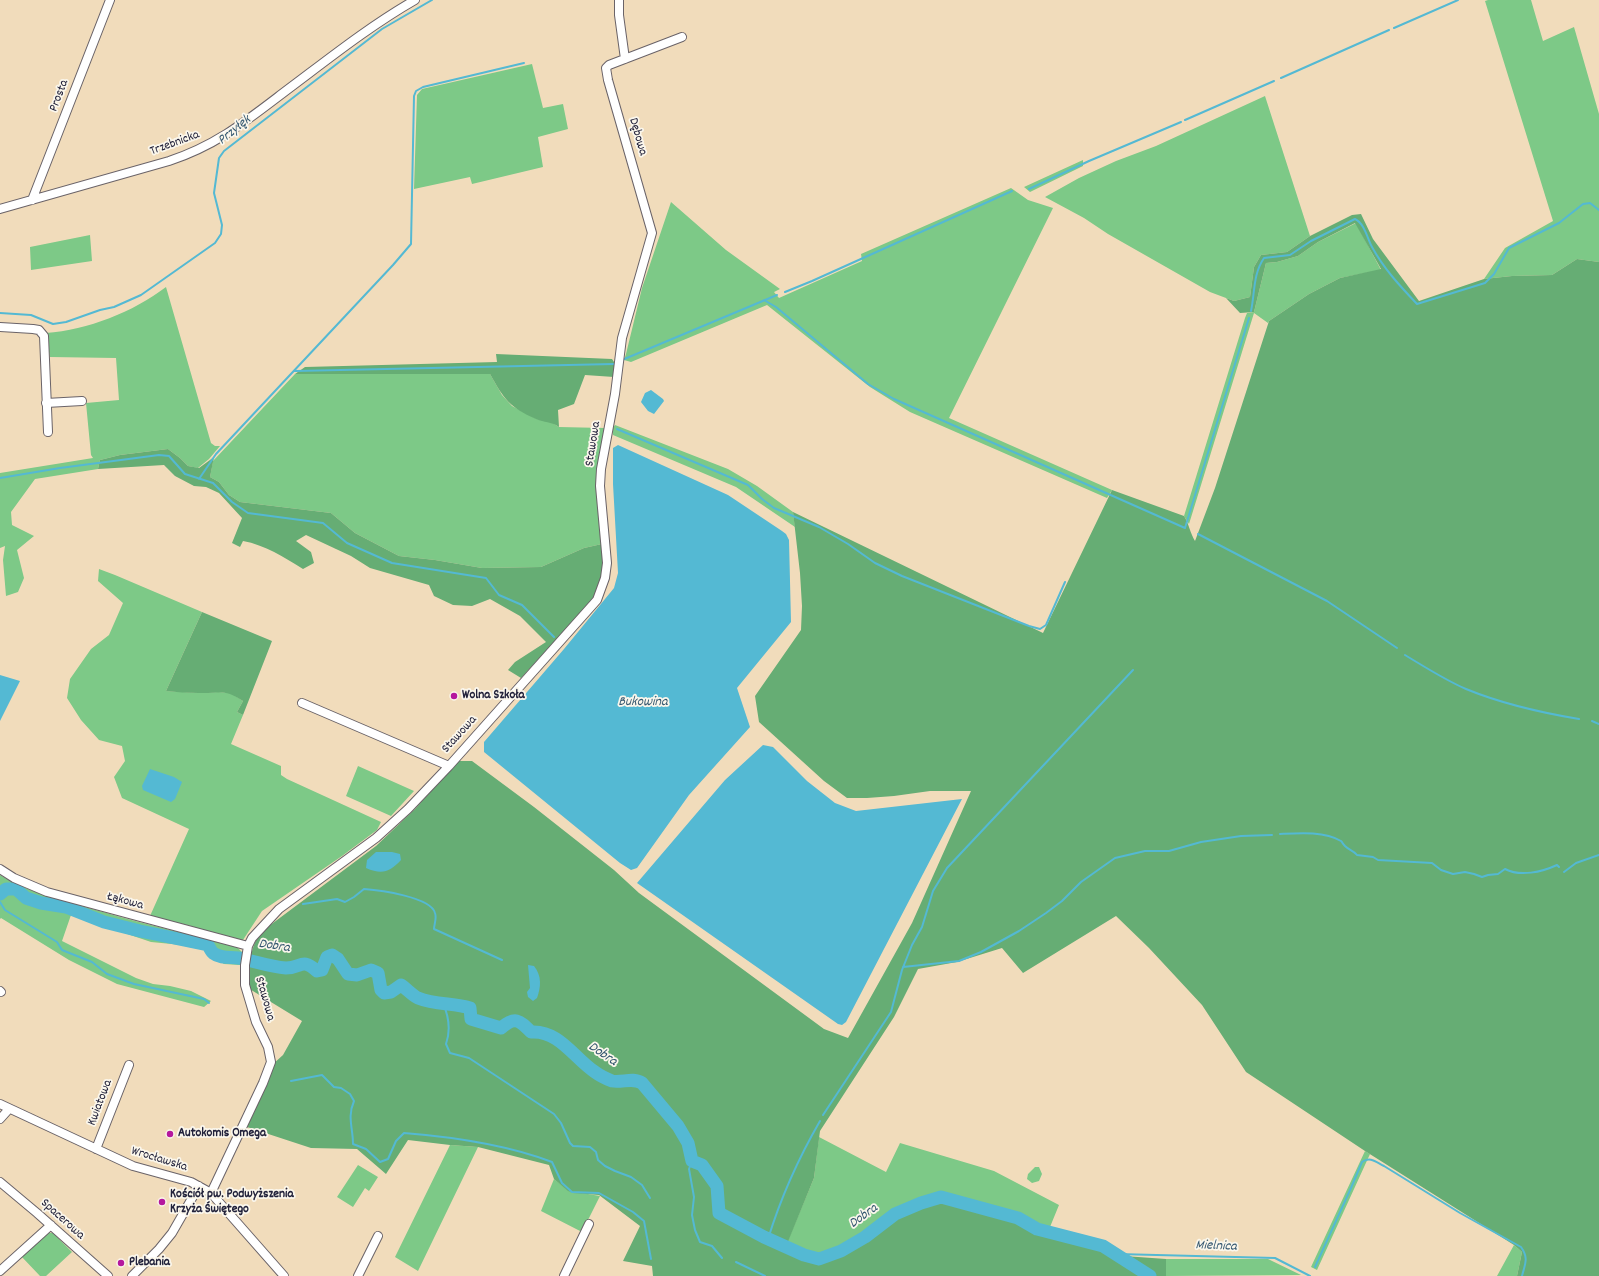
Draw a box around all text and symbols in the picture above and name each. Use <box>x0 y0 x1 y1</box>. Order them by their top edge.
street label: Prosta <box>47 78 73 114</box>
water label: Przyłęk <box>215 113 255 149</box>
street label: Dębowa <box>624 116 650 158</box>
street label: Trzebnicka <box>148 128 202 160</box>
street label: Stawowa <box>583 420 605 468</box>
place label: Wolna Szkoła <box>462 688 525 704</box>
marker: Wolna Szkoła <box>449 691 459 701</box>
water label: Bukowina <box>618 695 668 711</box>
street label: Stawowa <box>439 713 481 757</box>
street label: Łąkowa <box>105 890 145 914</box>
water label: Dobra <box>257 937 291 957</box>
street label: Stawowa <box>250 975 278 1023</box>
water label: Dobra <box>584 1039 620 1071</box>
street label: Kwiatowa <box>85 1078 117 1128</box>
place label: Autokomis Omega <box>178 1126 266 1142</box>
marker: Autokomis Omega <box>165 1129 175 1139</box>
street label: Wrocławska <box>129 1144 189 1176</box>
place label: Kościół pw. Podwyższenia Krzyża Świętego <box>170 1187 294 1218</box>
street label: Spacerowa <box>37 1196 87 1244</box>
marker: Kościół pw. Podwyższenia Krzyża Świętego <box>157 1197 167 1207</box>
water label: Dobra <box>846 1201 882 1233</box>
water label: Mielnica <box>1195 1238 1237 1256</box>
place label: Plebania <box>129 1255 170 1271</box>
marker: Plebania <box>116 1258 126 1268</box>

